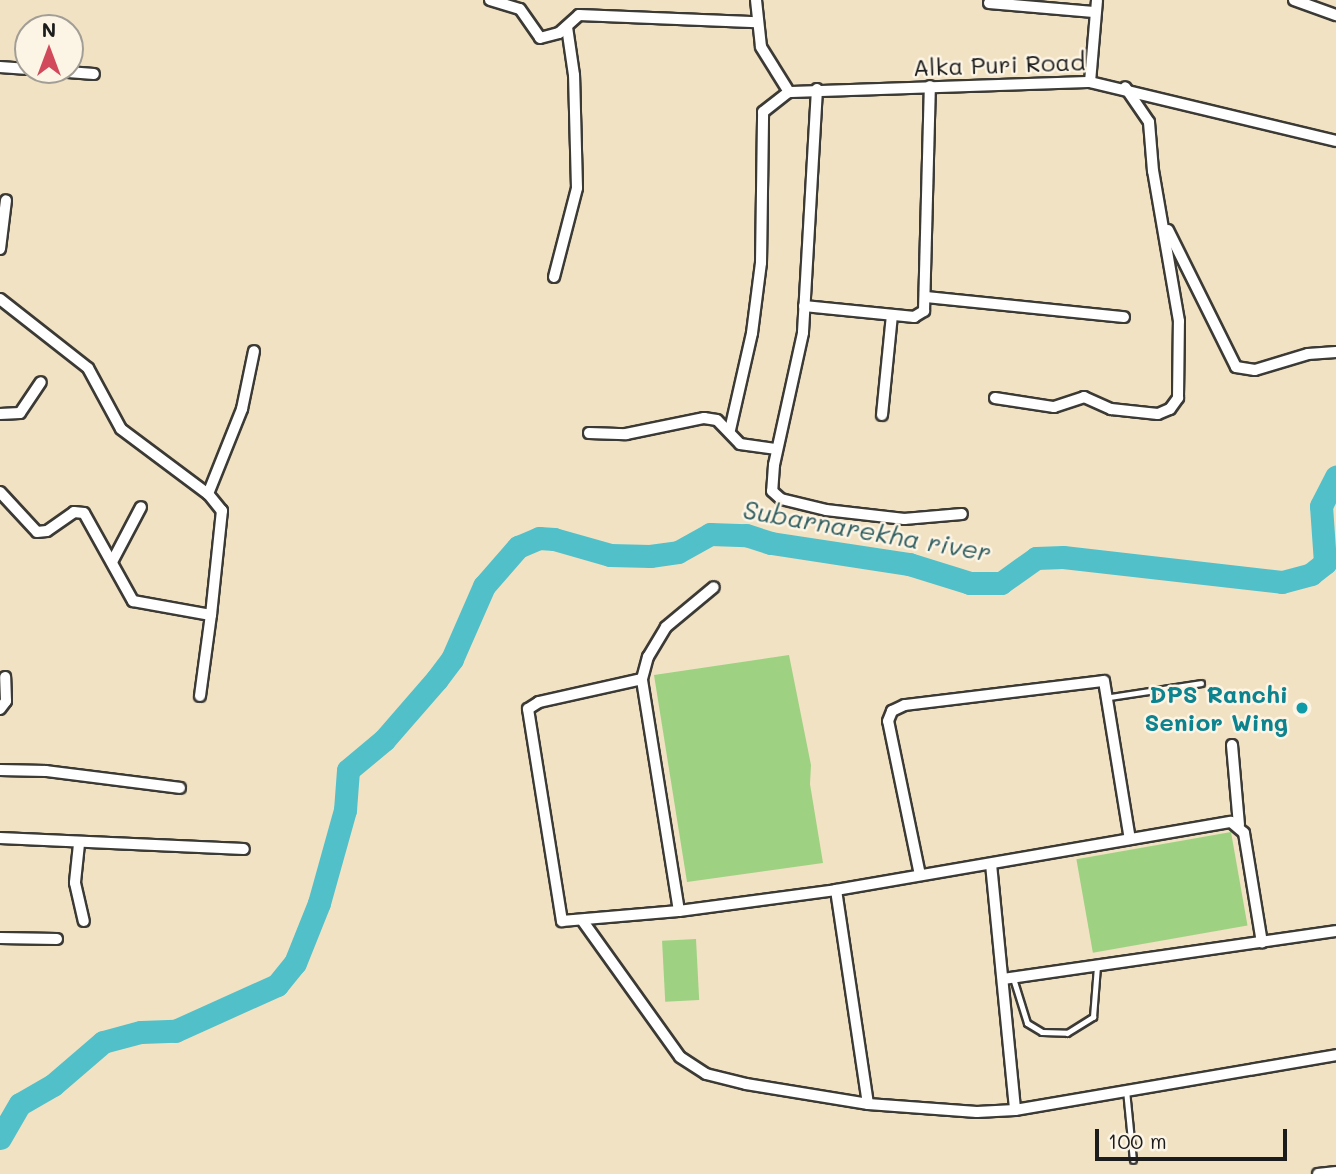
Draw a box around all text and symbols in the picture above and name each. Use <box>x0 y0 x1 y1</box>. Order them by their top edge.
north arrow <box>14 14 84 84</box>
text: N <box>42 17 56 42</box>
street label: Alka Puri Road <box>912 47 1086 81</box>
water label: Subarnarekha river <box>741 494 993 568</box>
place label: DPS Ranchi Senior Wing <box>1144 680 1288 736</box>
marker: DPS Ranchi Senior Wing <box>1294 700 1310 716</box>
scale bar <box>1098 1114 1290 1158</box>
text: 100 m <box>1108 1127 1167 1154</box>

